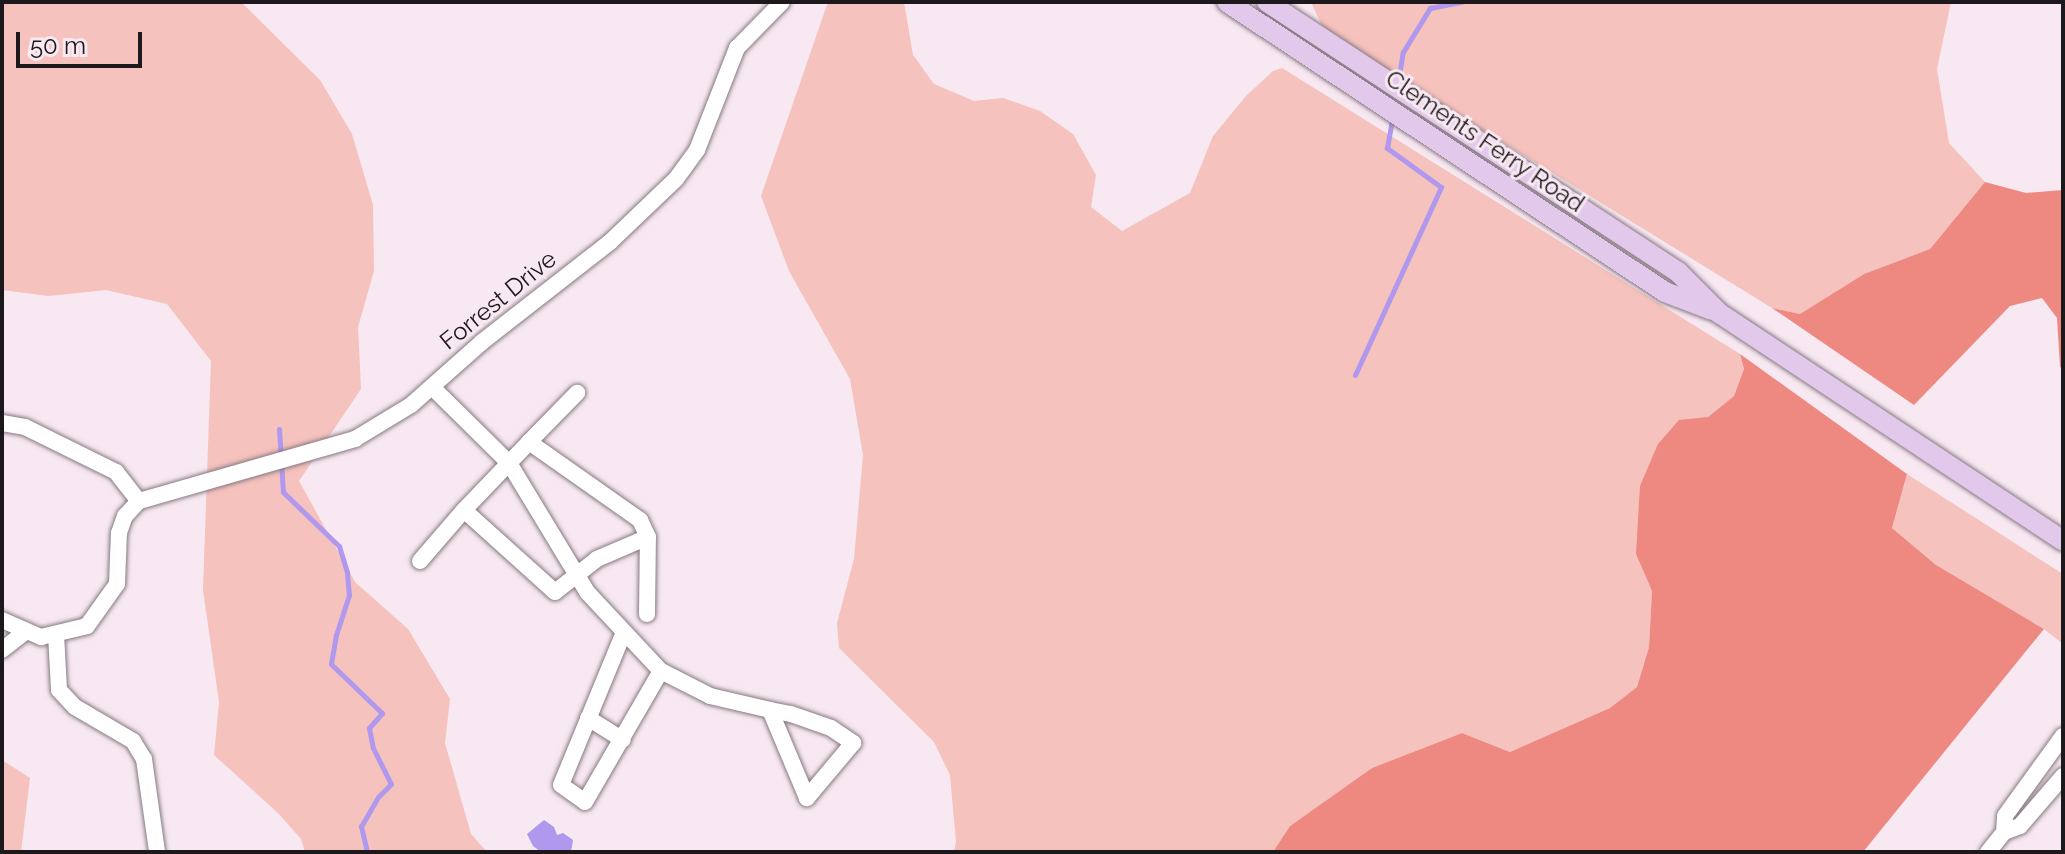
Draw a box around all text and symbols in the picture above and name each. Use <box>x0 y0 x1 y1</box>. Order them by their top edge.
scale bar <box>20 16 146 66</box>
text: 50 m <box>30 31 86 60</box>
street label: Clements Ferry Road <box>1380 64 1590 218</box>
street label: Forrest Drive <box>434 244 562 356</box>

